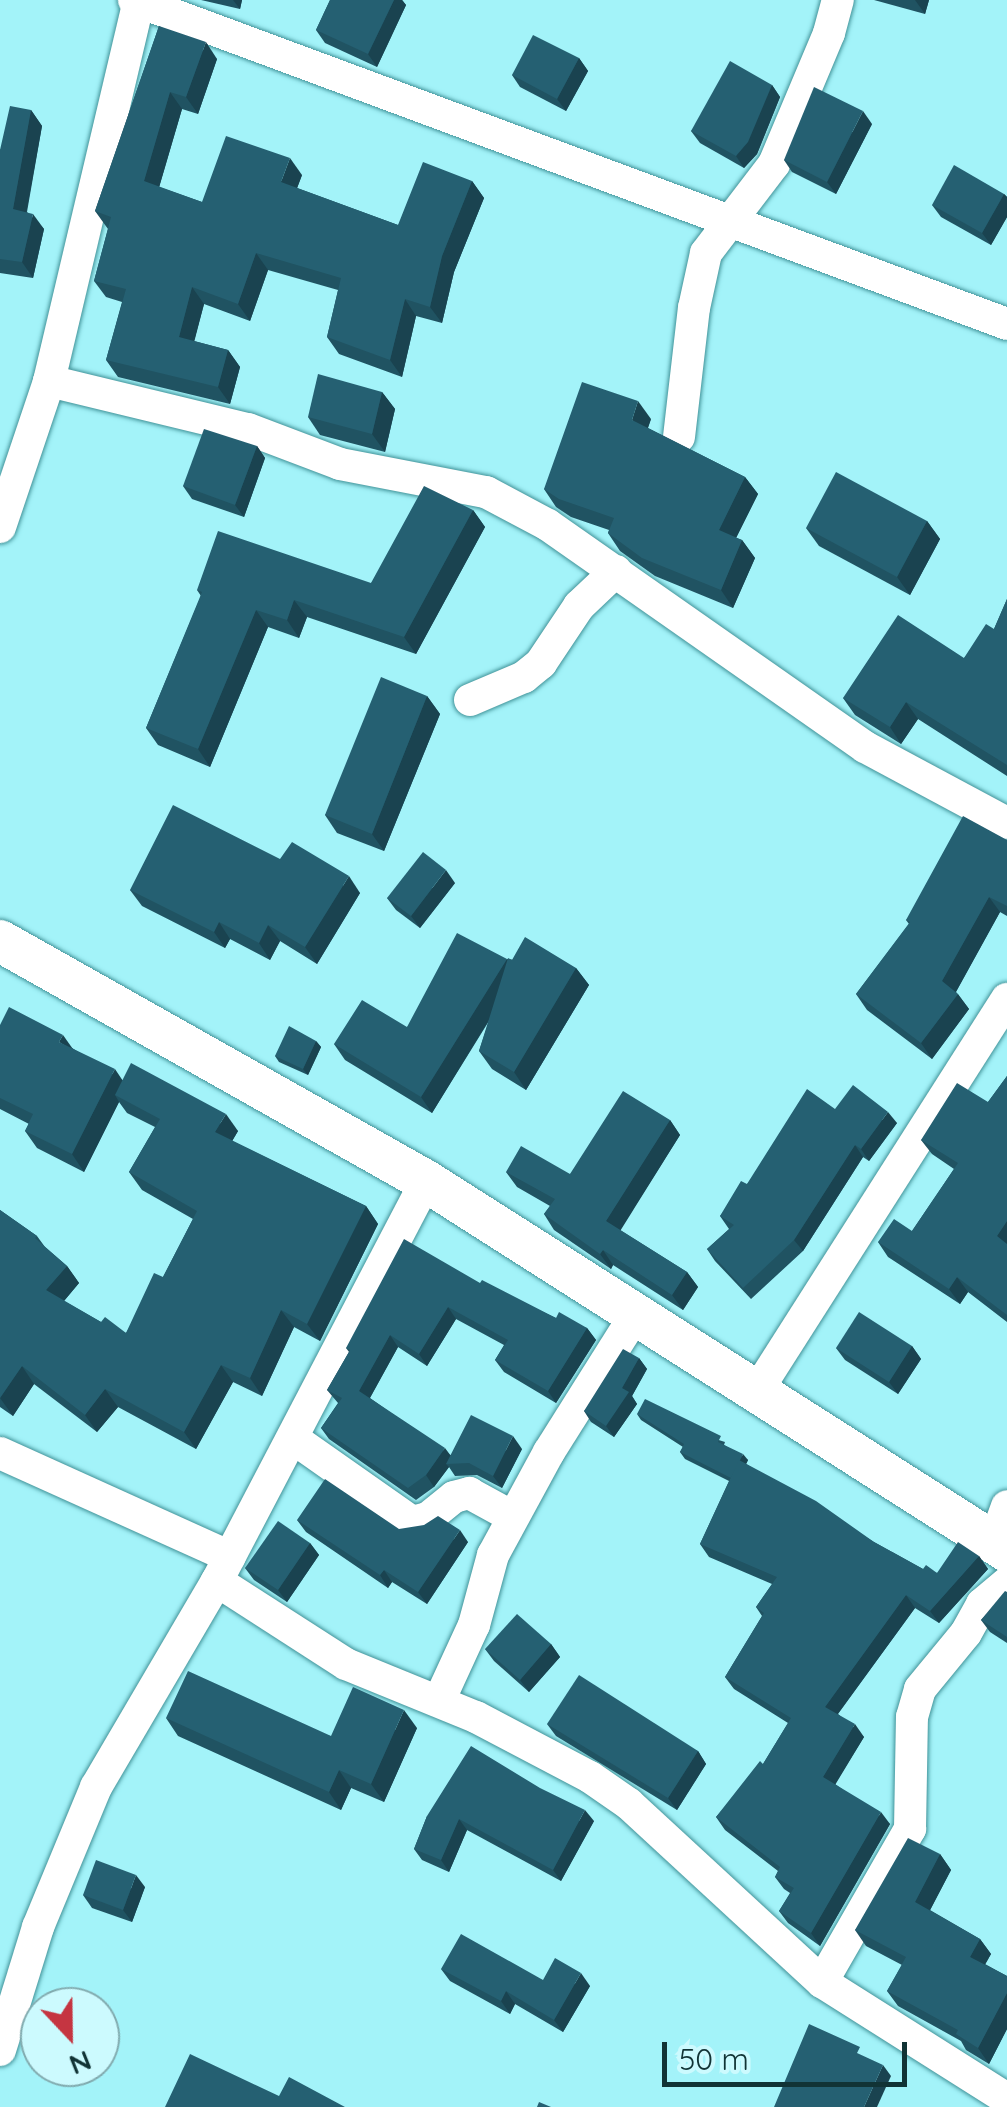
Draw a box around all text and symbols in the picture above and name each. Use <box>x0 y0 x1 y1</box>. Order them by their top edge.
north arrow <box>20 1987 120 2087</box>
scale bar <box>667 2022 912 2084</box>
text: 50 m <box>679 2040 749 2078</box>
text: N <box>65 2043 97 2084</box>

